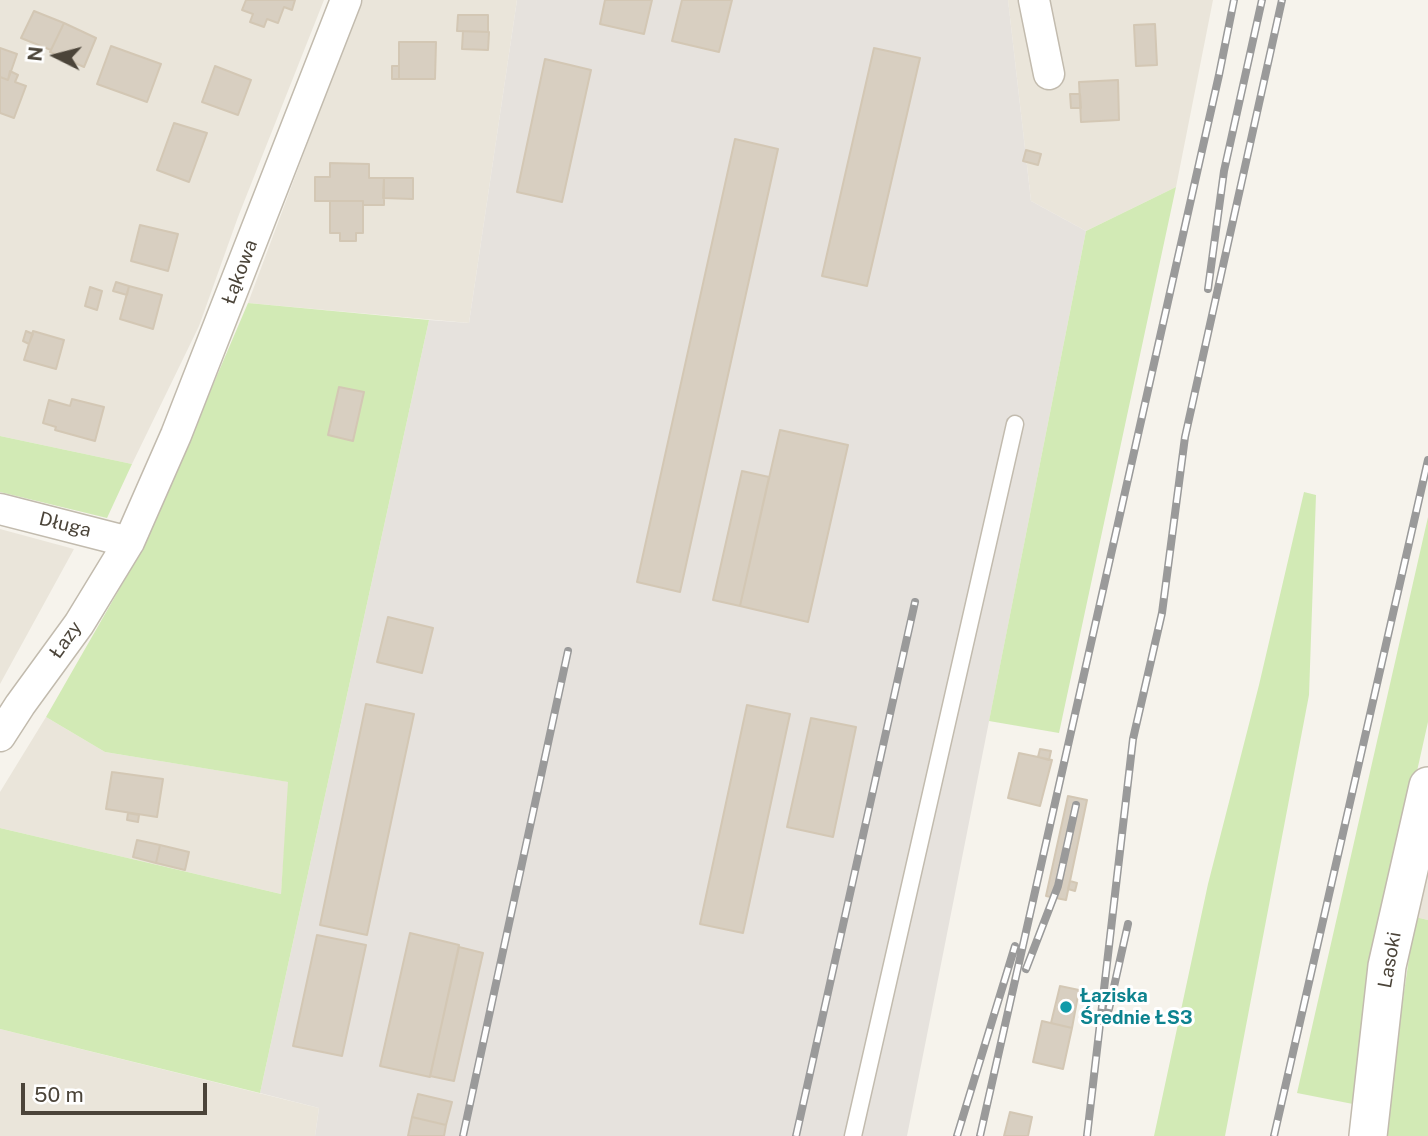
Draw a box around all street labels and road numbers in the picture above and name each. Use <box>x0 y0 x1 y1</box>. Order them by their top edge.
street label: Łąkowa <box>217 237 263 307</box>
street label: Długa <box>37 508 93 542</box>
street label: Łazy <box>45 617 87 663</box>
street label: Lasoki <box>1374 930 1406 990</box>

